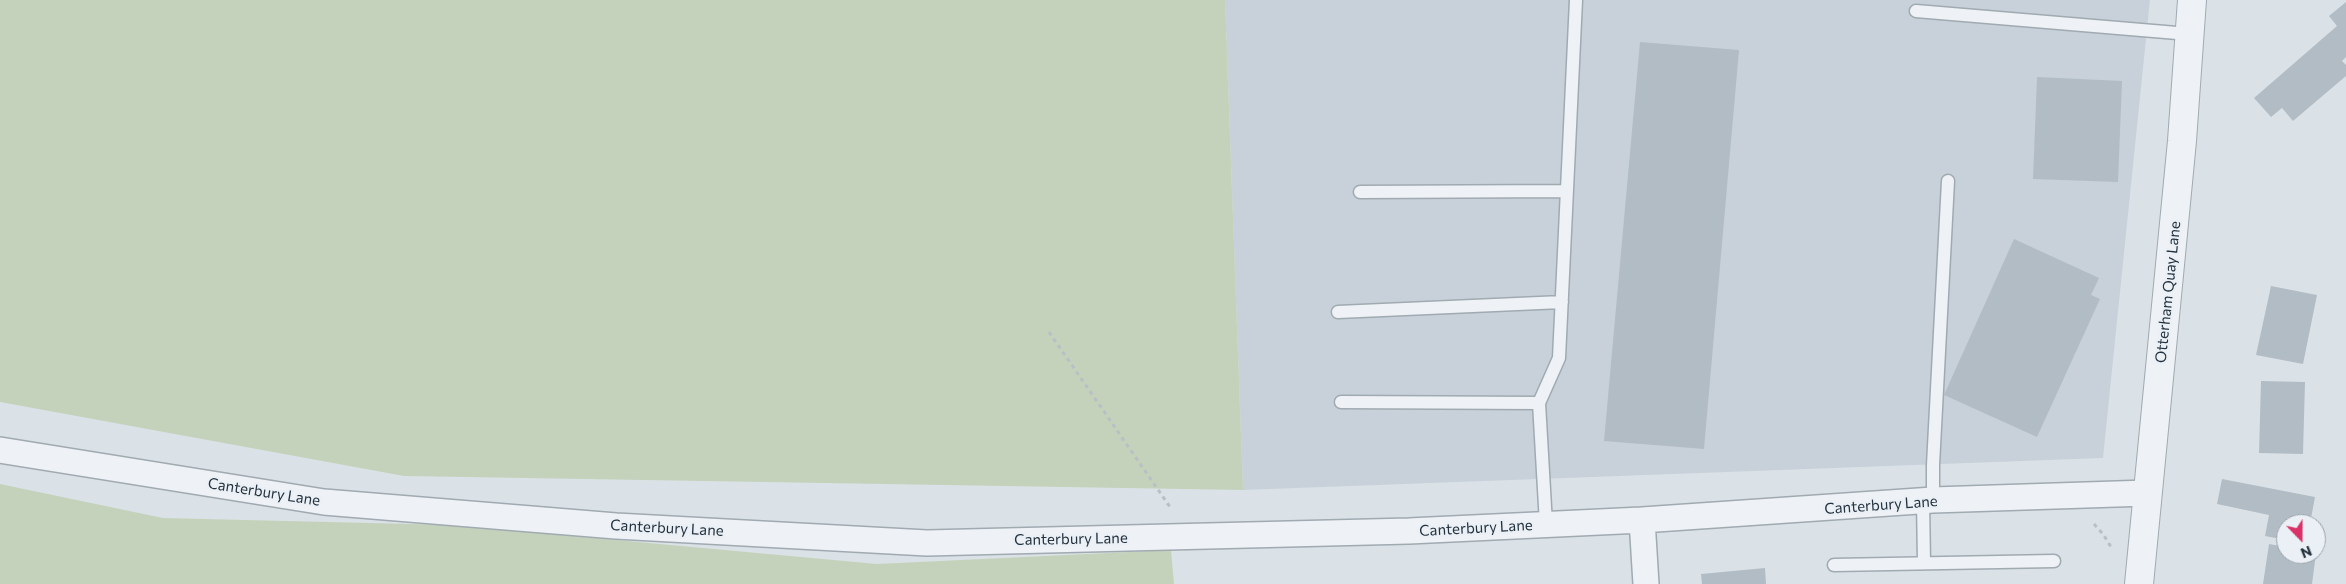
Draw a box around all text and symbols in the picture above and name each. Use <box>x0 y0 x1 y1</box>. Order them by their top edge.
street label: Otterham Quay Lane <box>2152 220 2184 364</box>
street label: Canterbury Lane <box>207 474 321 510</box>
street label: Canterbury Lane <box>1824 492 1938 518</box>
north arrow <box>2276 514 2326 564</box>
street label: Canterbury Lane <box>610 516 724 540</box>
street label: Canterbury Lane <box>1419 516 1533 540</box>
street label: Canterbury Lane <box>1014 529 1128 549</box>
text: N <box>2298 543 2314 562</box>

